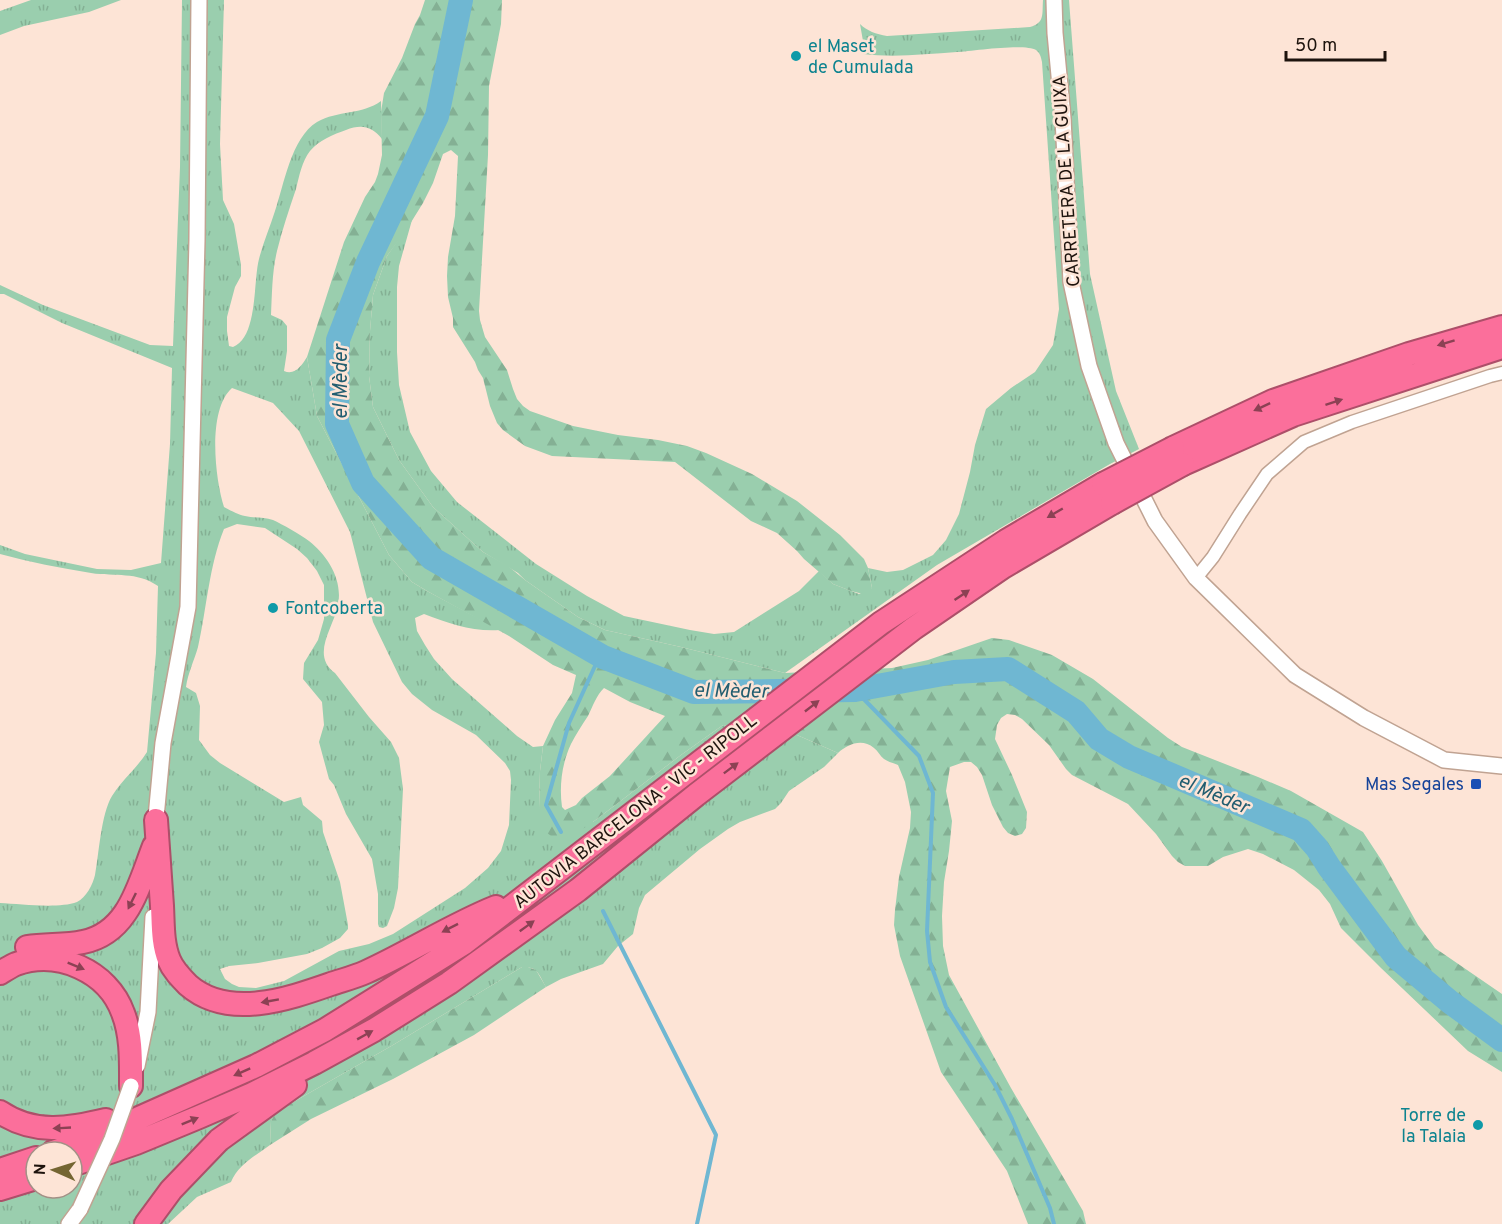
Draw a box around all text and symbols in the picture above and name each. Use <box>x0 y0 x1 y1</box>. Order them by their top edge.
scale bar <box>1286 24 1385 62</box>
text: 50 m <box>1295 35 1337 58</box>
place label: el Maset de Cumulada <box>808 36 913 80</box>
marker: el Maset de Cumulada <box>789 49 803 63</box>
street label: CARRETERA DE LA GUIXA <box>1049 74 1086 288</box>
one-way arrow <box>1437 339 1455 348</box>
water label: el Mèder <box>329 343 355 419</box>
one-way arrow <box>1325 397 1343 406</box>
one-way arrow <box>1253 402 1270 411</box>
one-way arrow <box>1047 507 1063 518</box>
one-way arrow <box>954 589 970 601</box>
place label: Fontcoberta <box>285 598 383 621</box>
marker: Fontcoberta <box>266 601 280 615</box>
water label: el Mèder <box>693 678 770 706</box>
one-way arrow <box>804 701 819 713</box>
street label: AUTOVIA BARCELONA - VIC - RIPOLL <box>510 710 762 914</box>
one-way arrow <box>723 763 738 775</box>
water label: el Mèder <box>1174 768 1254 822</box>
place label: Mas Segales <box>1365 774 1464 797</box>
marker: Mas Segales <box>1469 777 1483 791</box>
one-way arrow <box>127 892 136 909</box>
one-way arrow <box>520 921 535 933</box>
one-way arrow <box>441 923 459 933</box>
one-way arrow <box>67 961 85 971</box>
one-way arrow <box>260 997 279 1006</box>
one-way arrow <box>357 1030 374 1040</box>
one-way arrow <box>233 1067 251 1077</box>
place label: Torre de la Talaia <box>1400 1105 1466 1149</box>
one-way arrow <box>182 1116 200 1126</box>
marker: Torre de la Talaia <box>1471 1118 1485 1132</box>
one-way arrow <box>52 1124 71 1133</box>
north arrow <box>24 1140 84 1200</box>
text: N <box>31 1163 51 1176</box>

